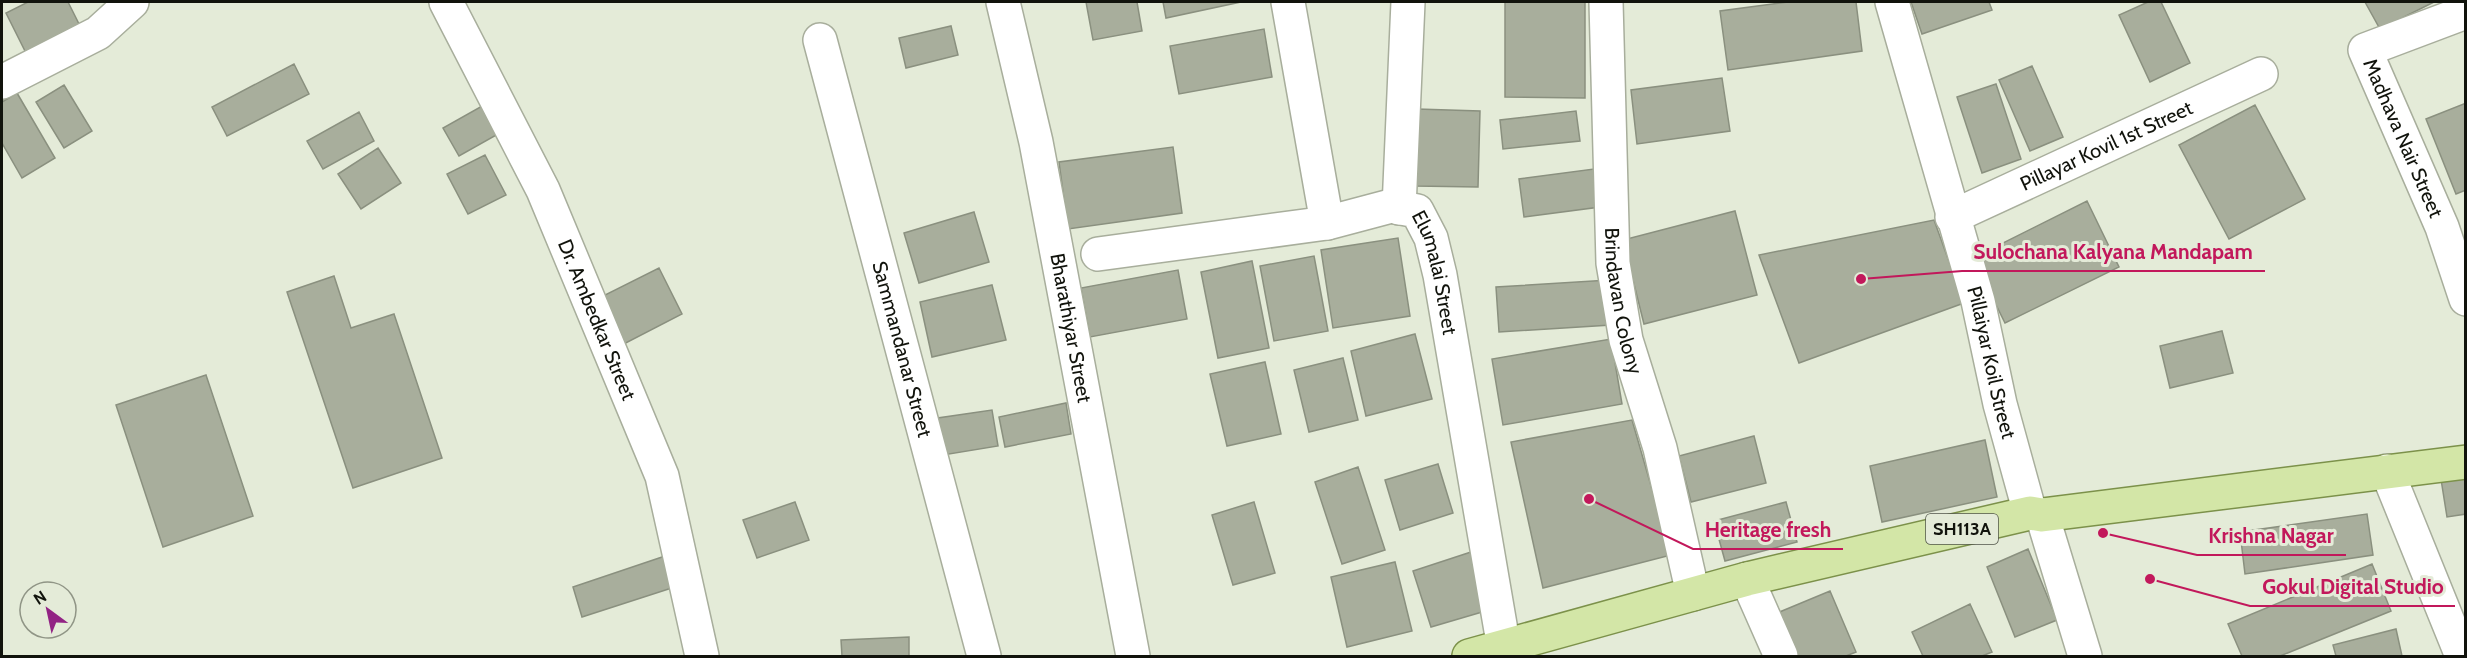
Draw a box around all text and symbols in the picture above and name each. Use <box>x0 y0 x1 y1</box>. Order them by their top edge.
street label: Madhava Nair Street <box>2358 55 2449 221</box>
street label: Pillayar Kovil 1st Street <box>2016 95 2196 196</box>
street label: Elumalai Street <box>1407 206 1462 337</box>
street label: Brindavan Colony <box>1600 227 1648 377</box>
callout: Sulochana Kalyana Mandapam <box>1962 232 2265 271</box>
street label: Dr. Ambedkar Street <box>553 236 641 404</box>
text: Sulochana Kalyana Mandapam <box>1973 239 2253 264</box>
street label: Bharathiyar Street <box>1045 251 1097 405</box>
street label: Sammandanar Street <box>867 259 937 440</box>
street label: Pillaiyar Koil Street <box>1962 283 2021 442</box>
callout: Heritage fresh <box>1693 510 1843 549</box>
road number: SH113A <box>1926 514 1998 544</box>
callout: Krishna Nagar <box>2197 516 2346 555</box>
text: Heritage fresh <box>1705 517 1831 542</box>
text: Krishna Nagar <box>2208 523 2334 548</box>
callout: Gokul Digital Studio <box>2250 567 2455 606</box>
text: Gokul Digital Studio <box>2262 574 2444 599</box>
north arrow <box>18 580 78 640</box>
text: N <box>30 587 50 609</box>

